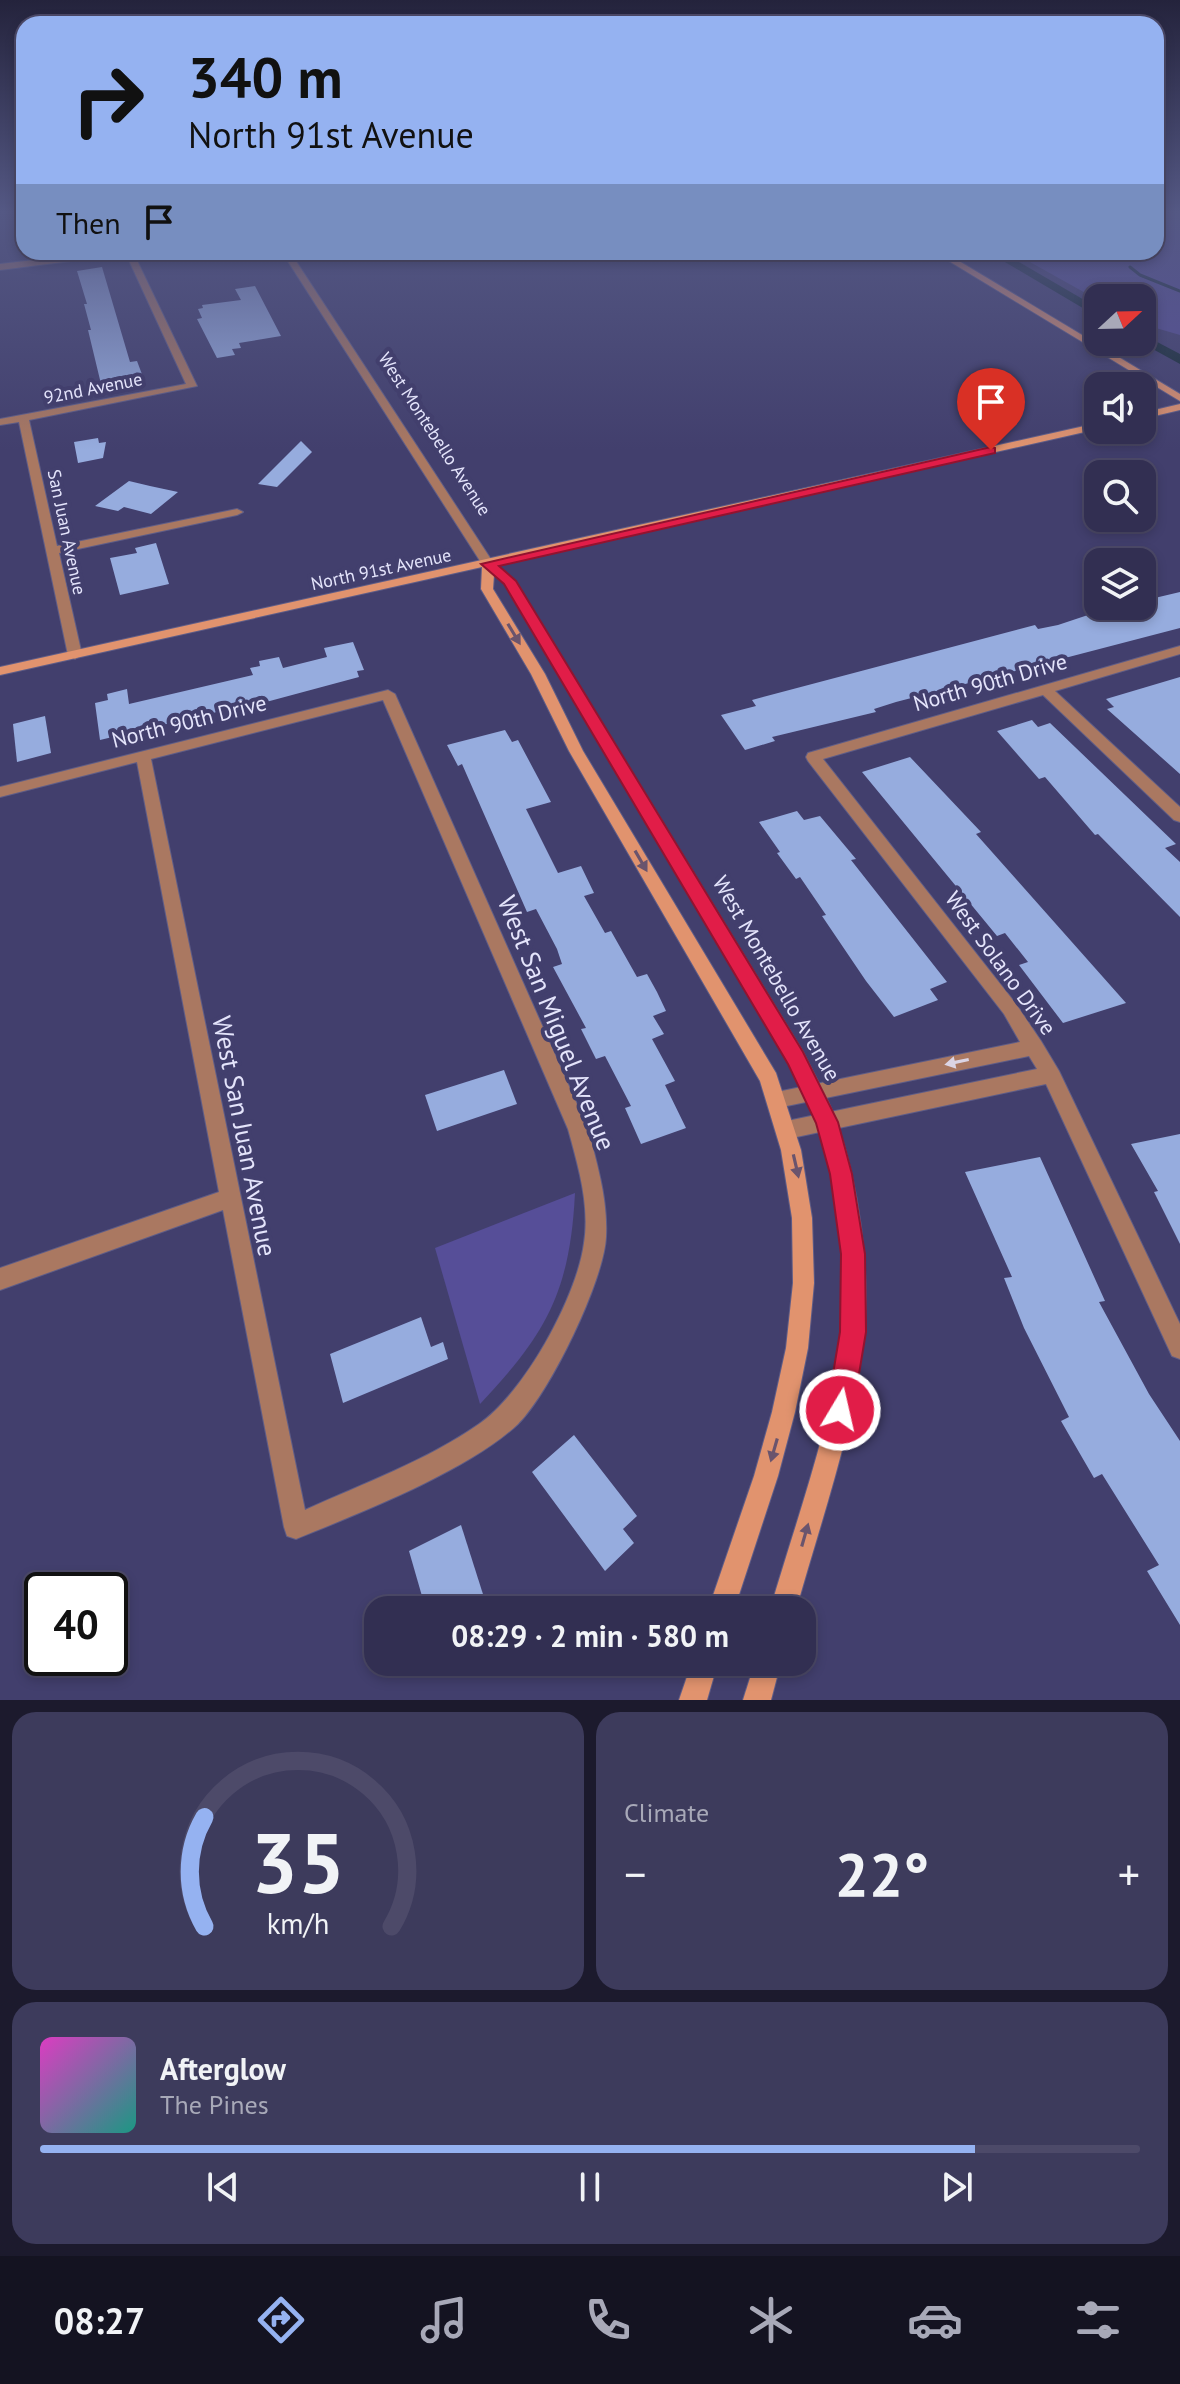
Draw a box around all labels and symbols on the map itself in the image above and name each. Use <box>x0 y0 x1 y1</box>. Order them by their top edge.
north arrow <box>1084 284 1156 356</box>
street label: West Montebello Avenue <box>374 348 496 520</box>
street label: 92nd Avenue <box>42 367 144 409</box>
pin <box>957 368 1025 450</box>
street label: San Juan Avenue <box>43 467 91 597</box>
street label: North 91st Avenue <box>309 543 453 595</box>
one-way arrow <box>507 623 521 645</box>
street label: North 90th Drive <box>910 647 1070 717</box>
street label: North 90th Drive <box>109 688 269 754</box>
one-way arrow <box>633 850 647 872</box>
street label: West Montebello Avenue <box>707 870 847 1086</box>
street label: West Solano Drive <box>939 886 1063 1040</box>
street label: West San Miguel Avenue <box>491 891 623 1155</box>
street label: West San Juan Avenue <box>206 1013 284 1259</box>
one-way arrow <box>944 1056 969 1069</box>
one-way arrow <box>790 1154 802 1179</box>
position arrow <box>798 1368 882 1452</box>
one-way arrow <box>767 1437 779 1462</box>
one-way arrow <box>799 1523 812 1547</box>
speed limit sign: 40 <box>24 1572 128 1676</box>

